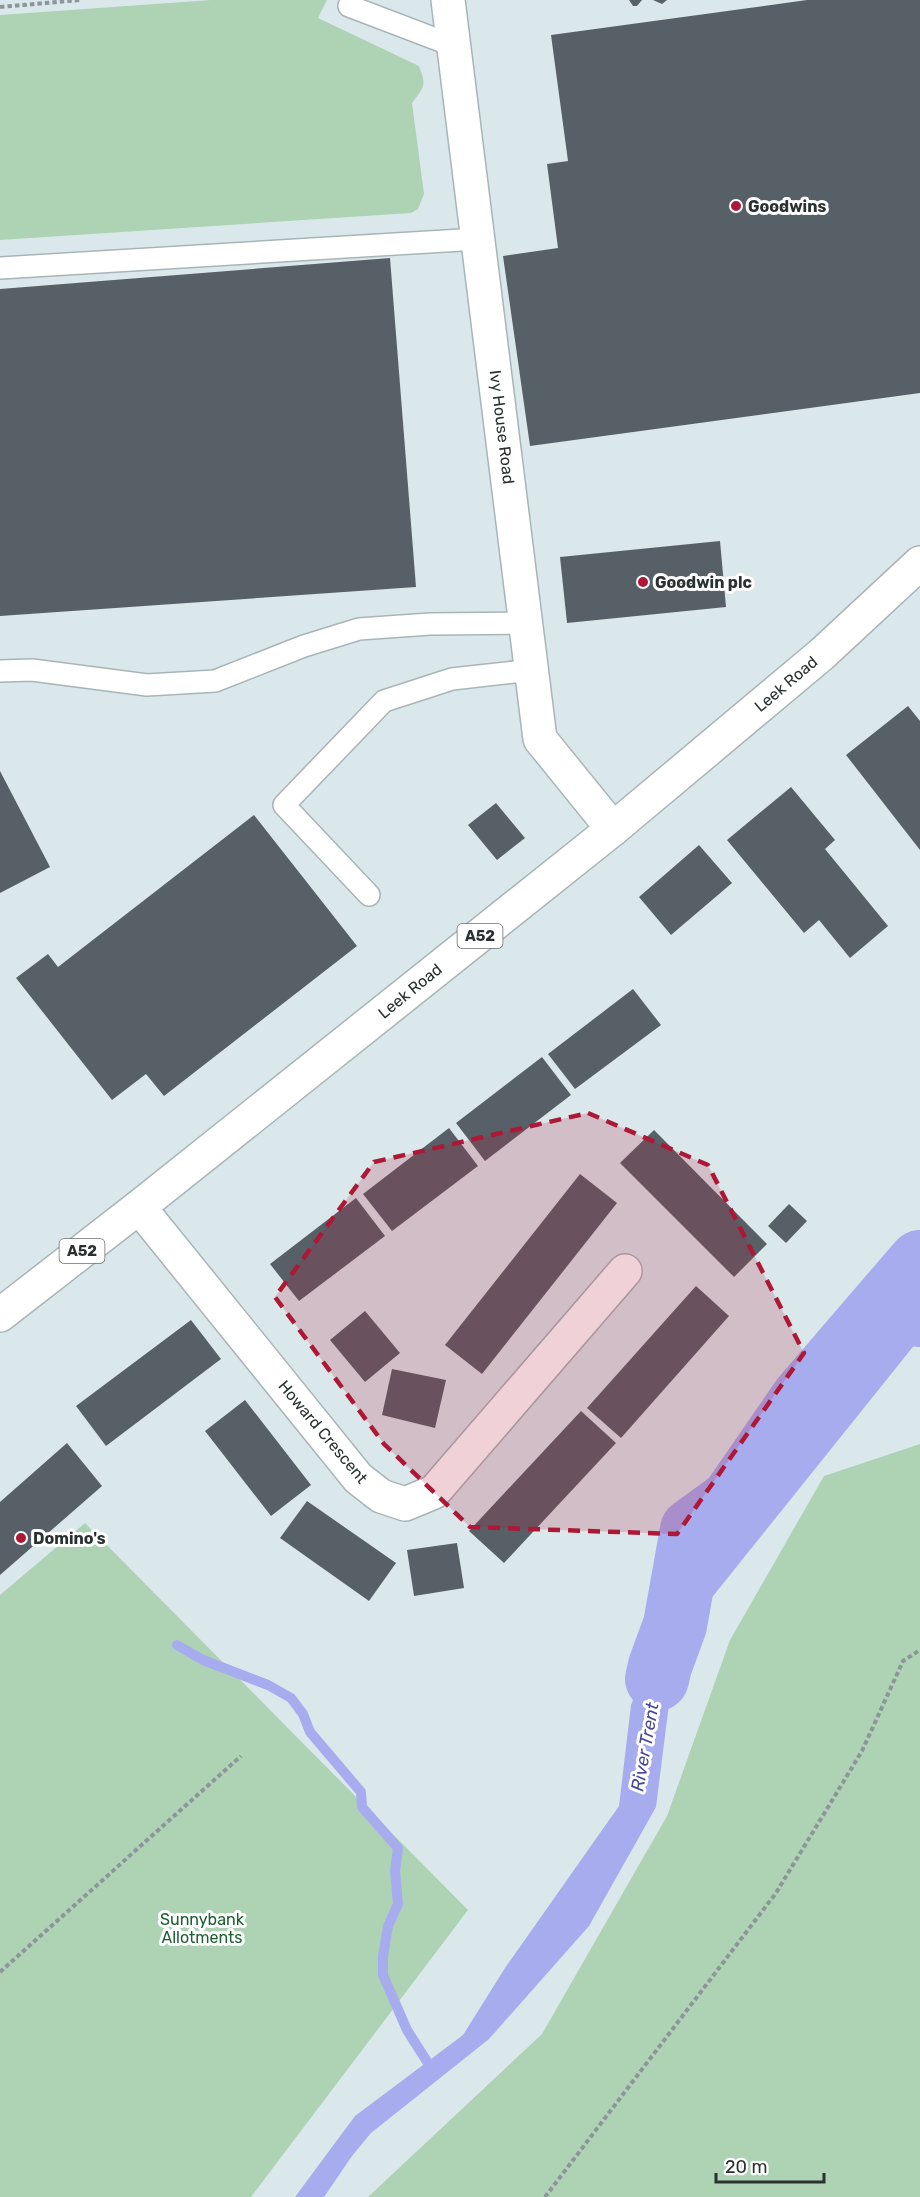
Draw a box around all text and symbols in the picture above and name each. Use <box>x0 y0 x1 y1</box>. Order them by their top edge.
place label: Goodwins <box>748 197 826 216</box>
marker: Goodwins <box>729 199 743 213</box>
street label: Ivy House Road <box>486 369 518 485</box>
place label: Goodwin plc <box>655 573 752 592</box>
marker: Goodwin plc <box>636 575 650 589</box>
street label: Leek Road <box>751 652 821 716</box>
road number: A52 <box>458 924 502 948</box>
street label: Leek Road <box>374 959 446 1023</box>
road number: A52 <box>60 1239 104 1263</box>
street label: Howard Crescent <box>274 1377 372 1487</box>
place label: Domino's <box>33 1529 106 1548</box>
marker: Domino's <box>14 1531 28 1545</box>
water label: River Trent <box>626 1700 664 1793</box>
park label: Sunnybank Allotments <box>160 1910 245 1947</box>
scale bar <box>716 2146 824 2184</box>
text: 20 m <box>725 2156 767 2178</box>

